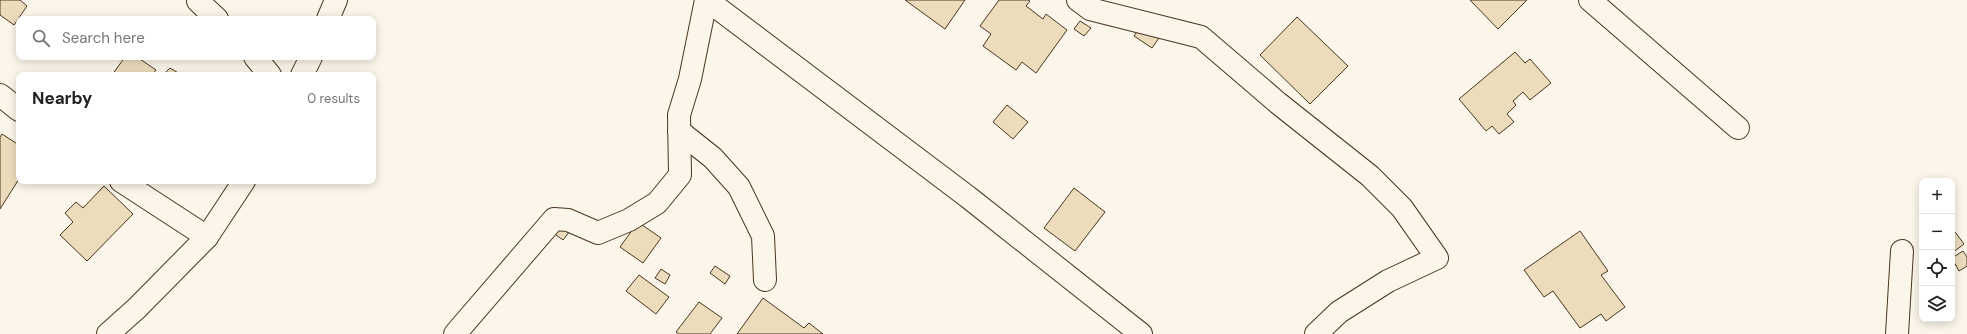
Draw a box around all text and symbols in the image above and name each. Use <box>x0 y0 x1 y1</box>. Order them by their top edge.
search box <box>16 16 376 60</box>
icon: search <box>30 27 52 49</box>
text: Search here <box>62 28 145 48</box>
text: Nearby <box>32 87 92 109</box>
text: 0 results <box>307 90 360 107</box>
map controls <box>1919 178 1955 322</box>
button: + <box>1919 178 1955 214</box>
button: − <box>1919 214 1955 250</box>
button: locate <box>1919 250 1955 286</box>
button: layers <box>1919 286 1955 322</box>

